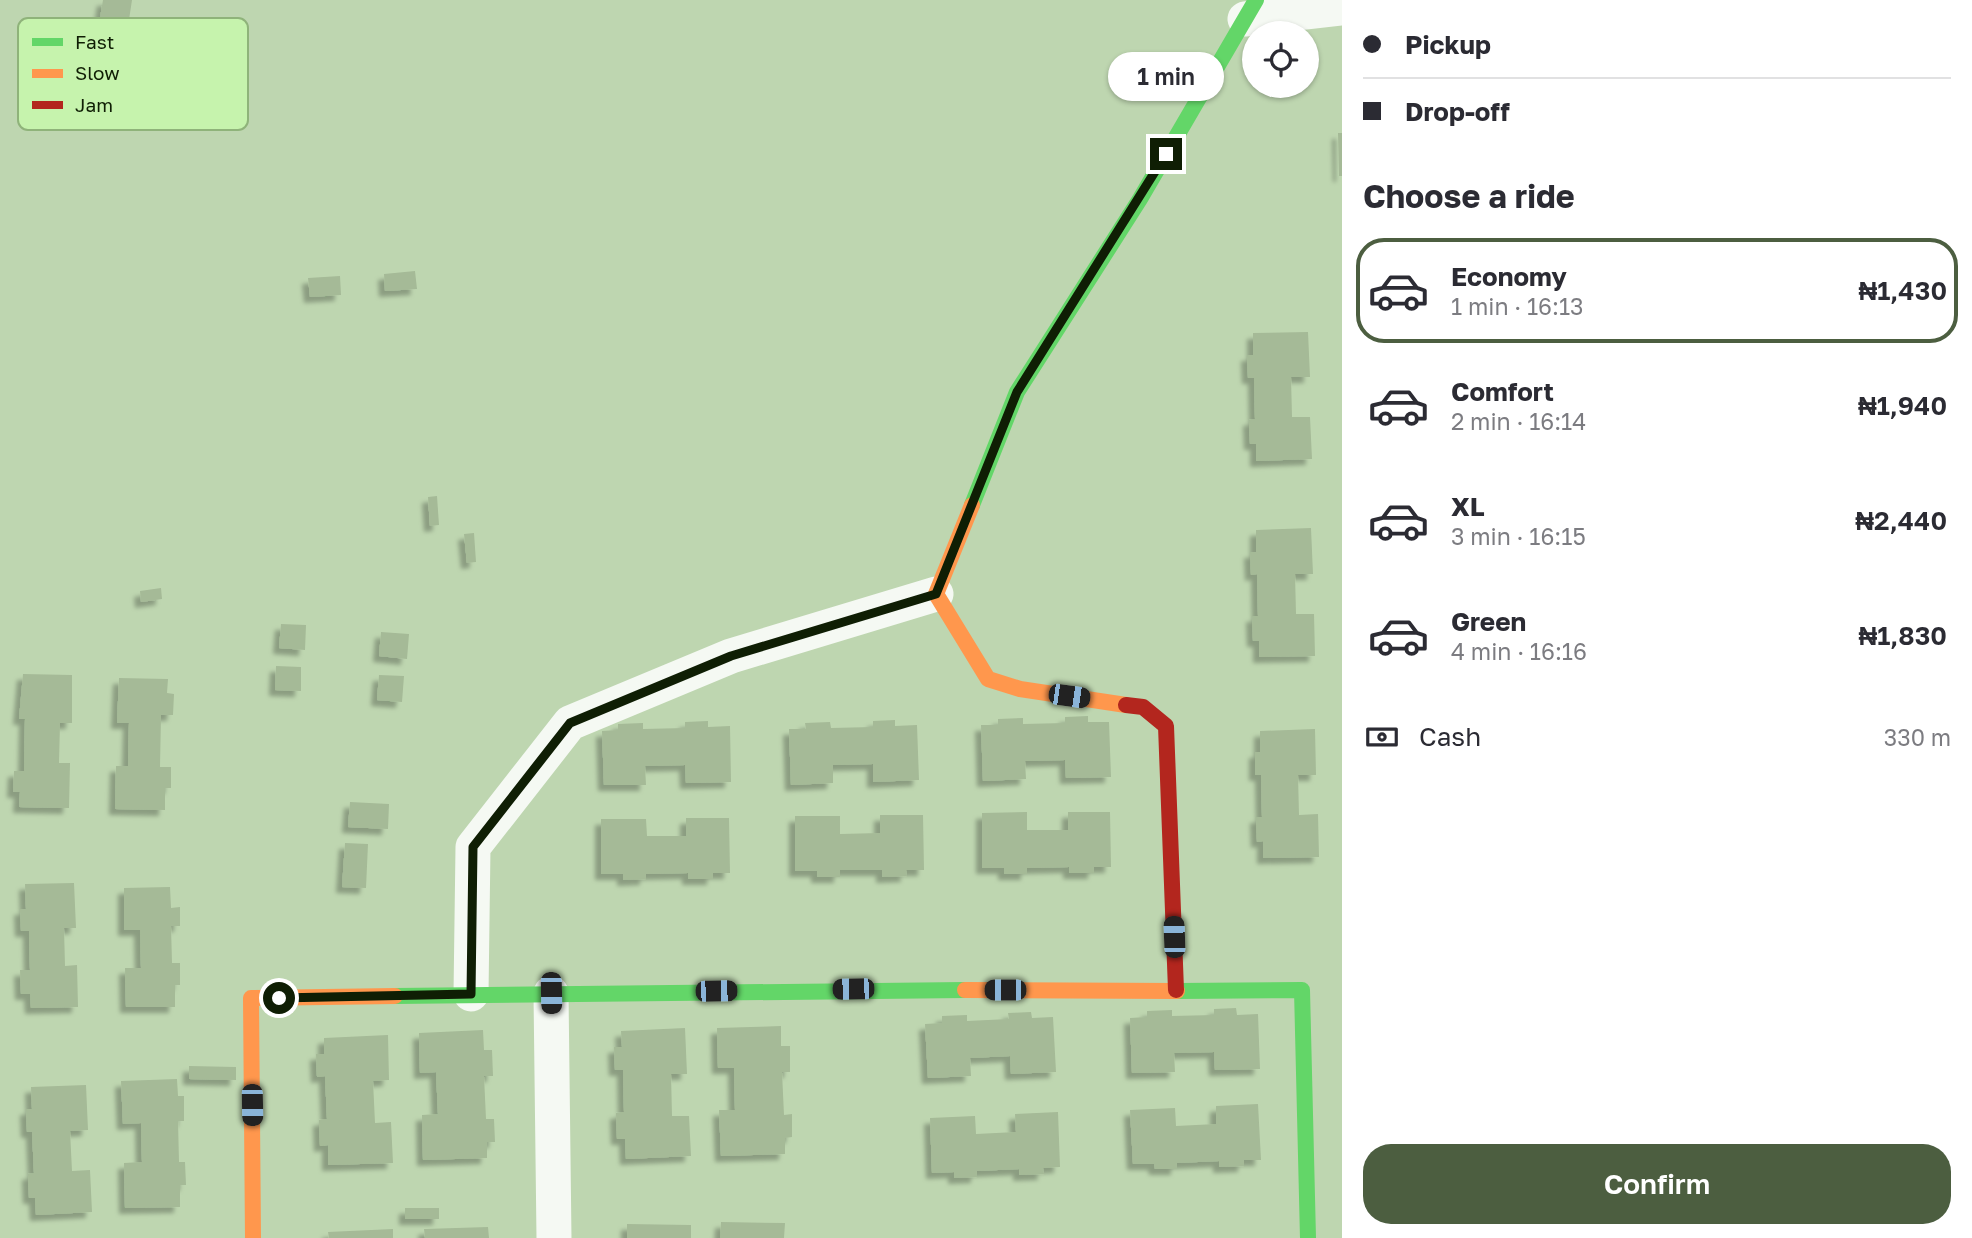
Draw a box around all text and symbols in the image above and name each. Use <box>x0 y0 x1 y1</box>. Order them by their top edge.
legend <box>18 18 248 130</box>
map controls <box>1242 21 1319 98</box>
button: locate <box>1242 21 1319 98</box>
text: Pickup <box>1405 29 1491 60</box>
text: Fast <box>75 30 114 53</box>
callout: 1 min <box>1108 52 1224 102</box>
text: Slow <box>75 61 120 84</box>
text: 1 min <box>1137 62 1195 90</box>
text: Jam <box>75 93 113 116</box>
text: Drop-off <box>1405 96 1510 127</box>
route end <box>1150 138 1182 170</box>
text: Choose a ride <box>1363 177 1575 215</box>
icon: car <box>1367 259 1430 322</box>
text: Economy <box>1451 261 1567 292</box>
text: ₦1,430 <box>1858 275 1947 306</box>
text: 1 min · 16:13 <box>1451 292 1584 320</box>
icon: car <box>1367 374 1430 437</box>
text: Comfort <box>1451 376 1554 407</box>
text: ₦1,940 <box>1858 390 1947 421</box>
text: 2 min · 16:14 <box>1451 407 1586 435</box>
icon: car <box>1367 489 1430 552</box>
text: XL <box>1451 491 1485 522</box>
text: ₦2,440 <box>1855 505 1947 536</box>
text: 3 min · 16:15 <box>1451 522 1586 550</box>
icon: car <box>1367 604 1430 667</box>
text: Green <box>1451 606 1526 637</box>
text: ₦1,830 <box>1858 620 1947 651</box>
text: 4 min · 16:16 <box>1451 637 1587 665</box>
car <box>1047 683 1092 709</box>
icon: cash <box>1363 718 1401 756</box>
text: Cash <box>1419 721 1481 752</box>
text: 330 m <box>1884 723 1951 751</box>
car <box>1163 916 1186 958</box>
car <box>541 972 562 1014</box>
car <box>832 978 875 1000</box>
car <box>695 980 738 1002</box>
car <box>985 980 1027 1001</box>
route start <box>263 982 295 1014</box>
car <box>242 1084 263 1126</box>
button: Confirm <box>1363 1144 1951 1224</box>

